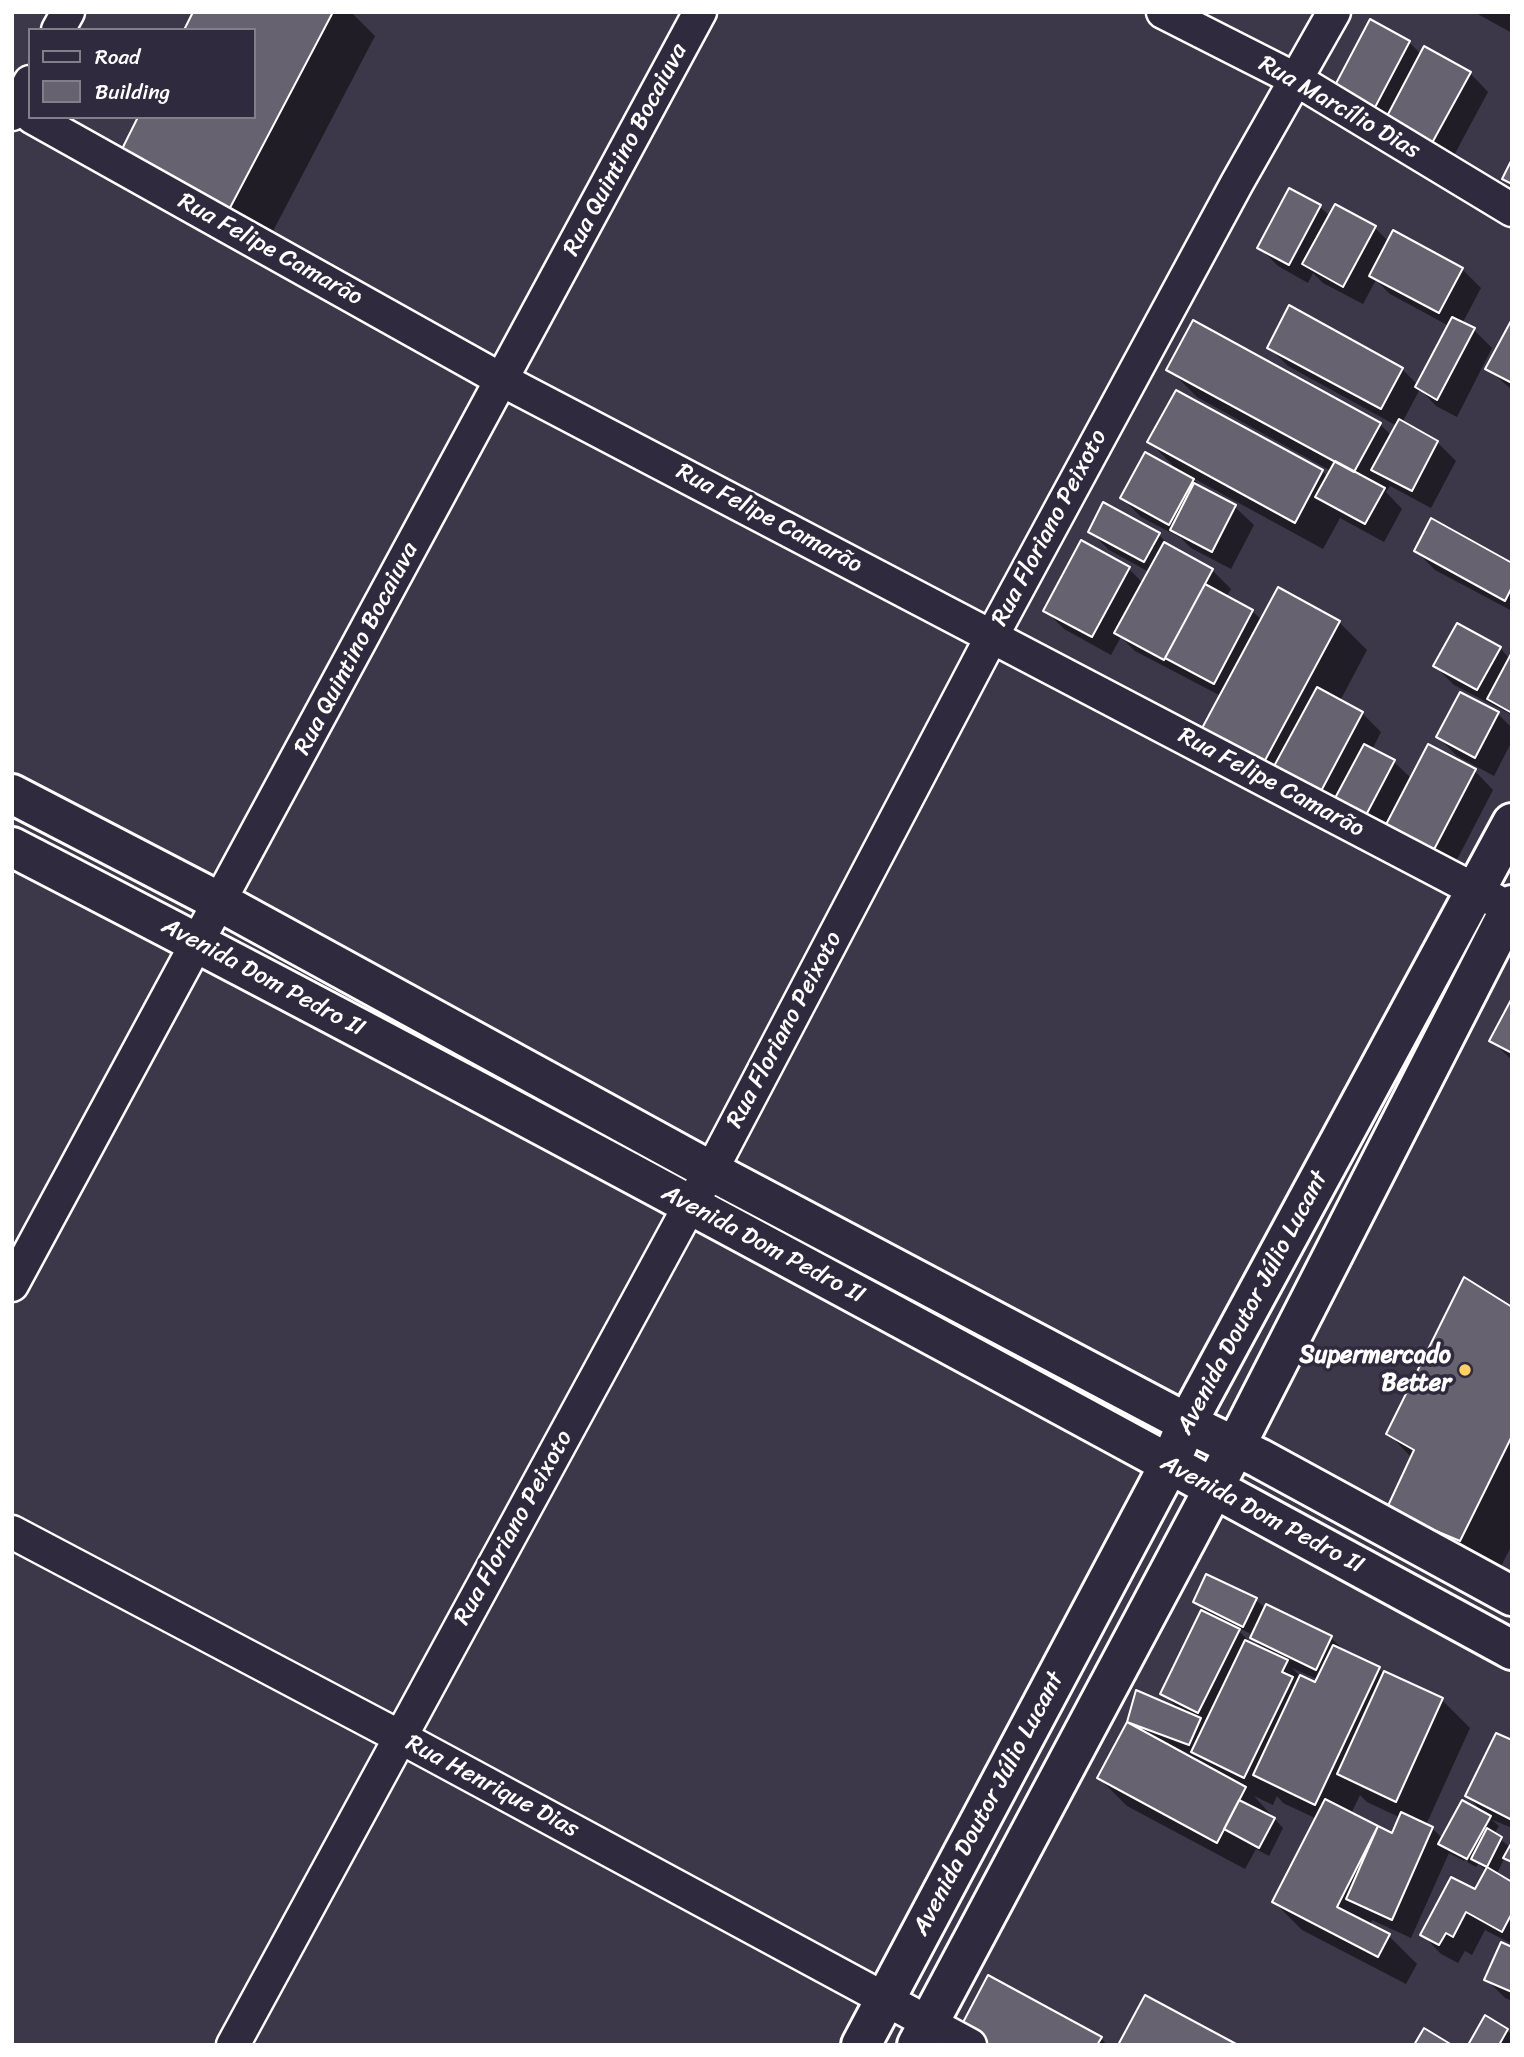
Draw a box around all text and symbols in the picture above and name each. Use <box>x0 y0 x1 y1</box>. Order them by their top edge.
legend <box>28 28 256 119</box>
text: Road <box>95 38 140 76</box>
street label: Rua Quintino Bocaiuva <box>558 39 694 261</box>
street label: Rua Marcílio Dias <box>1253 50 1425 166</box>
text: Building <box>95 73 170 111</box>
street label: Rua Felipe Camarão <box>173 187 367 313</box>
street label: Rua Floriano Peixoto <box>986 425 1114 631</box>
street label: Rua Felipe Camarão <box>671 458 867 580</box>
street label: Rua Quintino Bocaiuva <box>289 538 425 760</box>
street label: Rua Felipe Camarão <box>1173 722 1369 844</box>
street label: Avenida Dom Pedro II <box>157 912 369 1044</box>
street label: Rua Floriano Peixoto <box>721 927 849 1133</box>
street label: Avenida Doutor Júlio Lucant <box>1171 1166 1335 1440</box>
street label: Avenida Dom Pedro II <box>657 1179 869 1311</box>
place label: Supermercado Better <box>1300 1342 1451 1398</box>
marker: Supermercado Better <box>1457 1362 1473 1378</box>
street label: Rua Floriano Peixoto <box>449 1426 579 1630</box>
street label: Avenida Dom Pedro II <box>1156 1449 1368 1581</box>
street label: Avenida Doutor Júlio Lucant <box>907 1667 1071 1941</box>
street label: Rua Henrique Dias <box>401 1729 583 1845</box>

